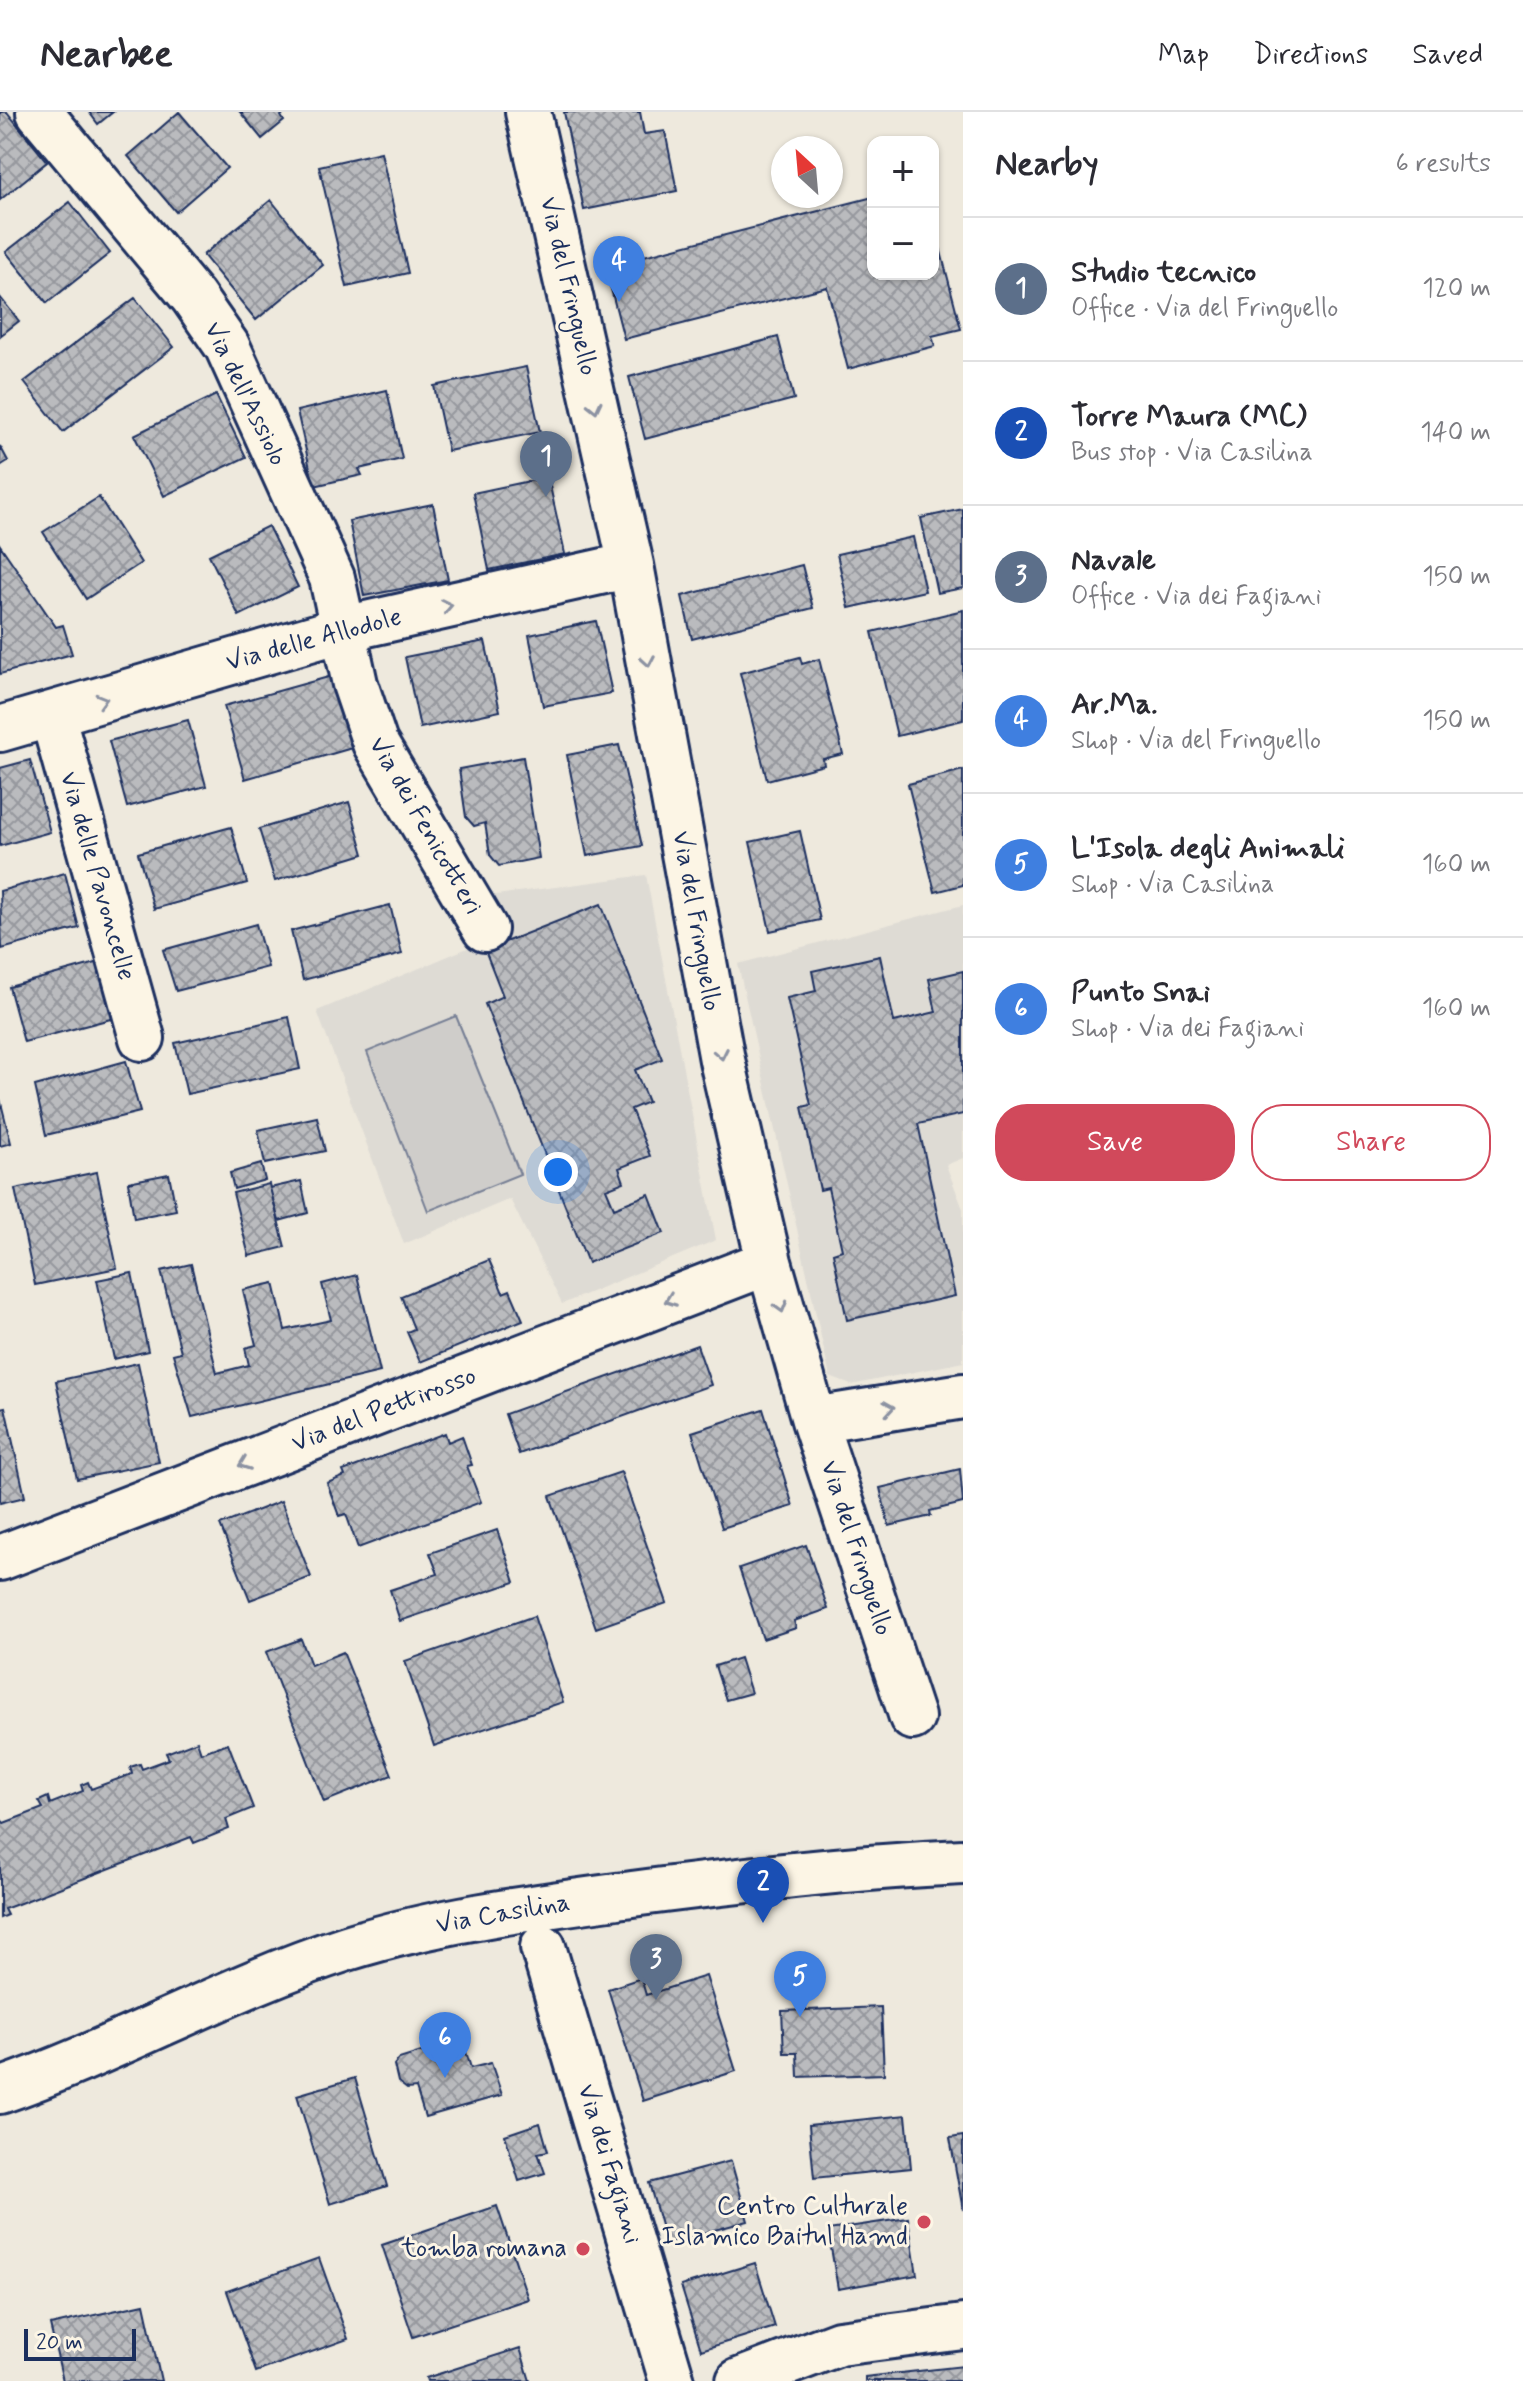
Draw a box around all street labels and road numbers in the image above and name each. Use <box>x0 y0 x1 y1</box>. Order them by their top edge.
street label: Via del Fringuello <box>529 193 605 379</box>
street label: Via dell'Assiolo <box>195 316 295 472</box>
street label: Via delle Allodole <box>222 600 406 680</box>
street label: Via dei Fenicotteri <box>360 731 490 921</box>
street label: Via delle Pavoncelle <box>51 768 143 984</box>
street label: Via del Fringuello <box>661 828 729 1014</box>
street label: Via del Pettirosso <box>287 1359 481 1461</box>
street label: Via del Fringuello <box>810 1456 900 1641</box>
street label: Via Casilina <box>433 1885 573 1943</box>
street label: Via dei Fagiani <box>566 2080 649 2249</box>

